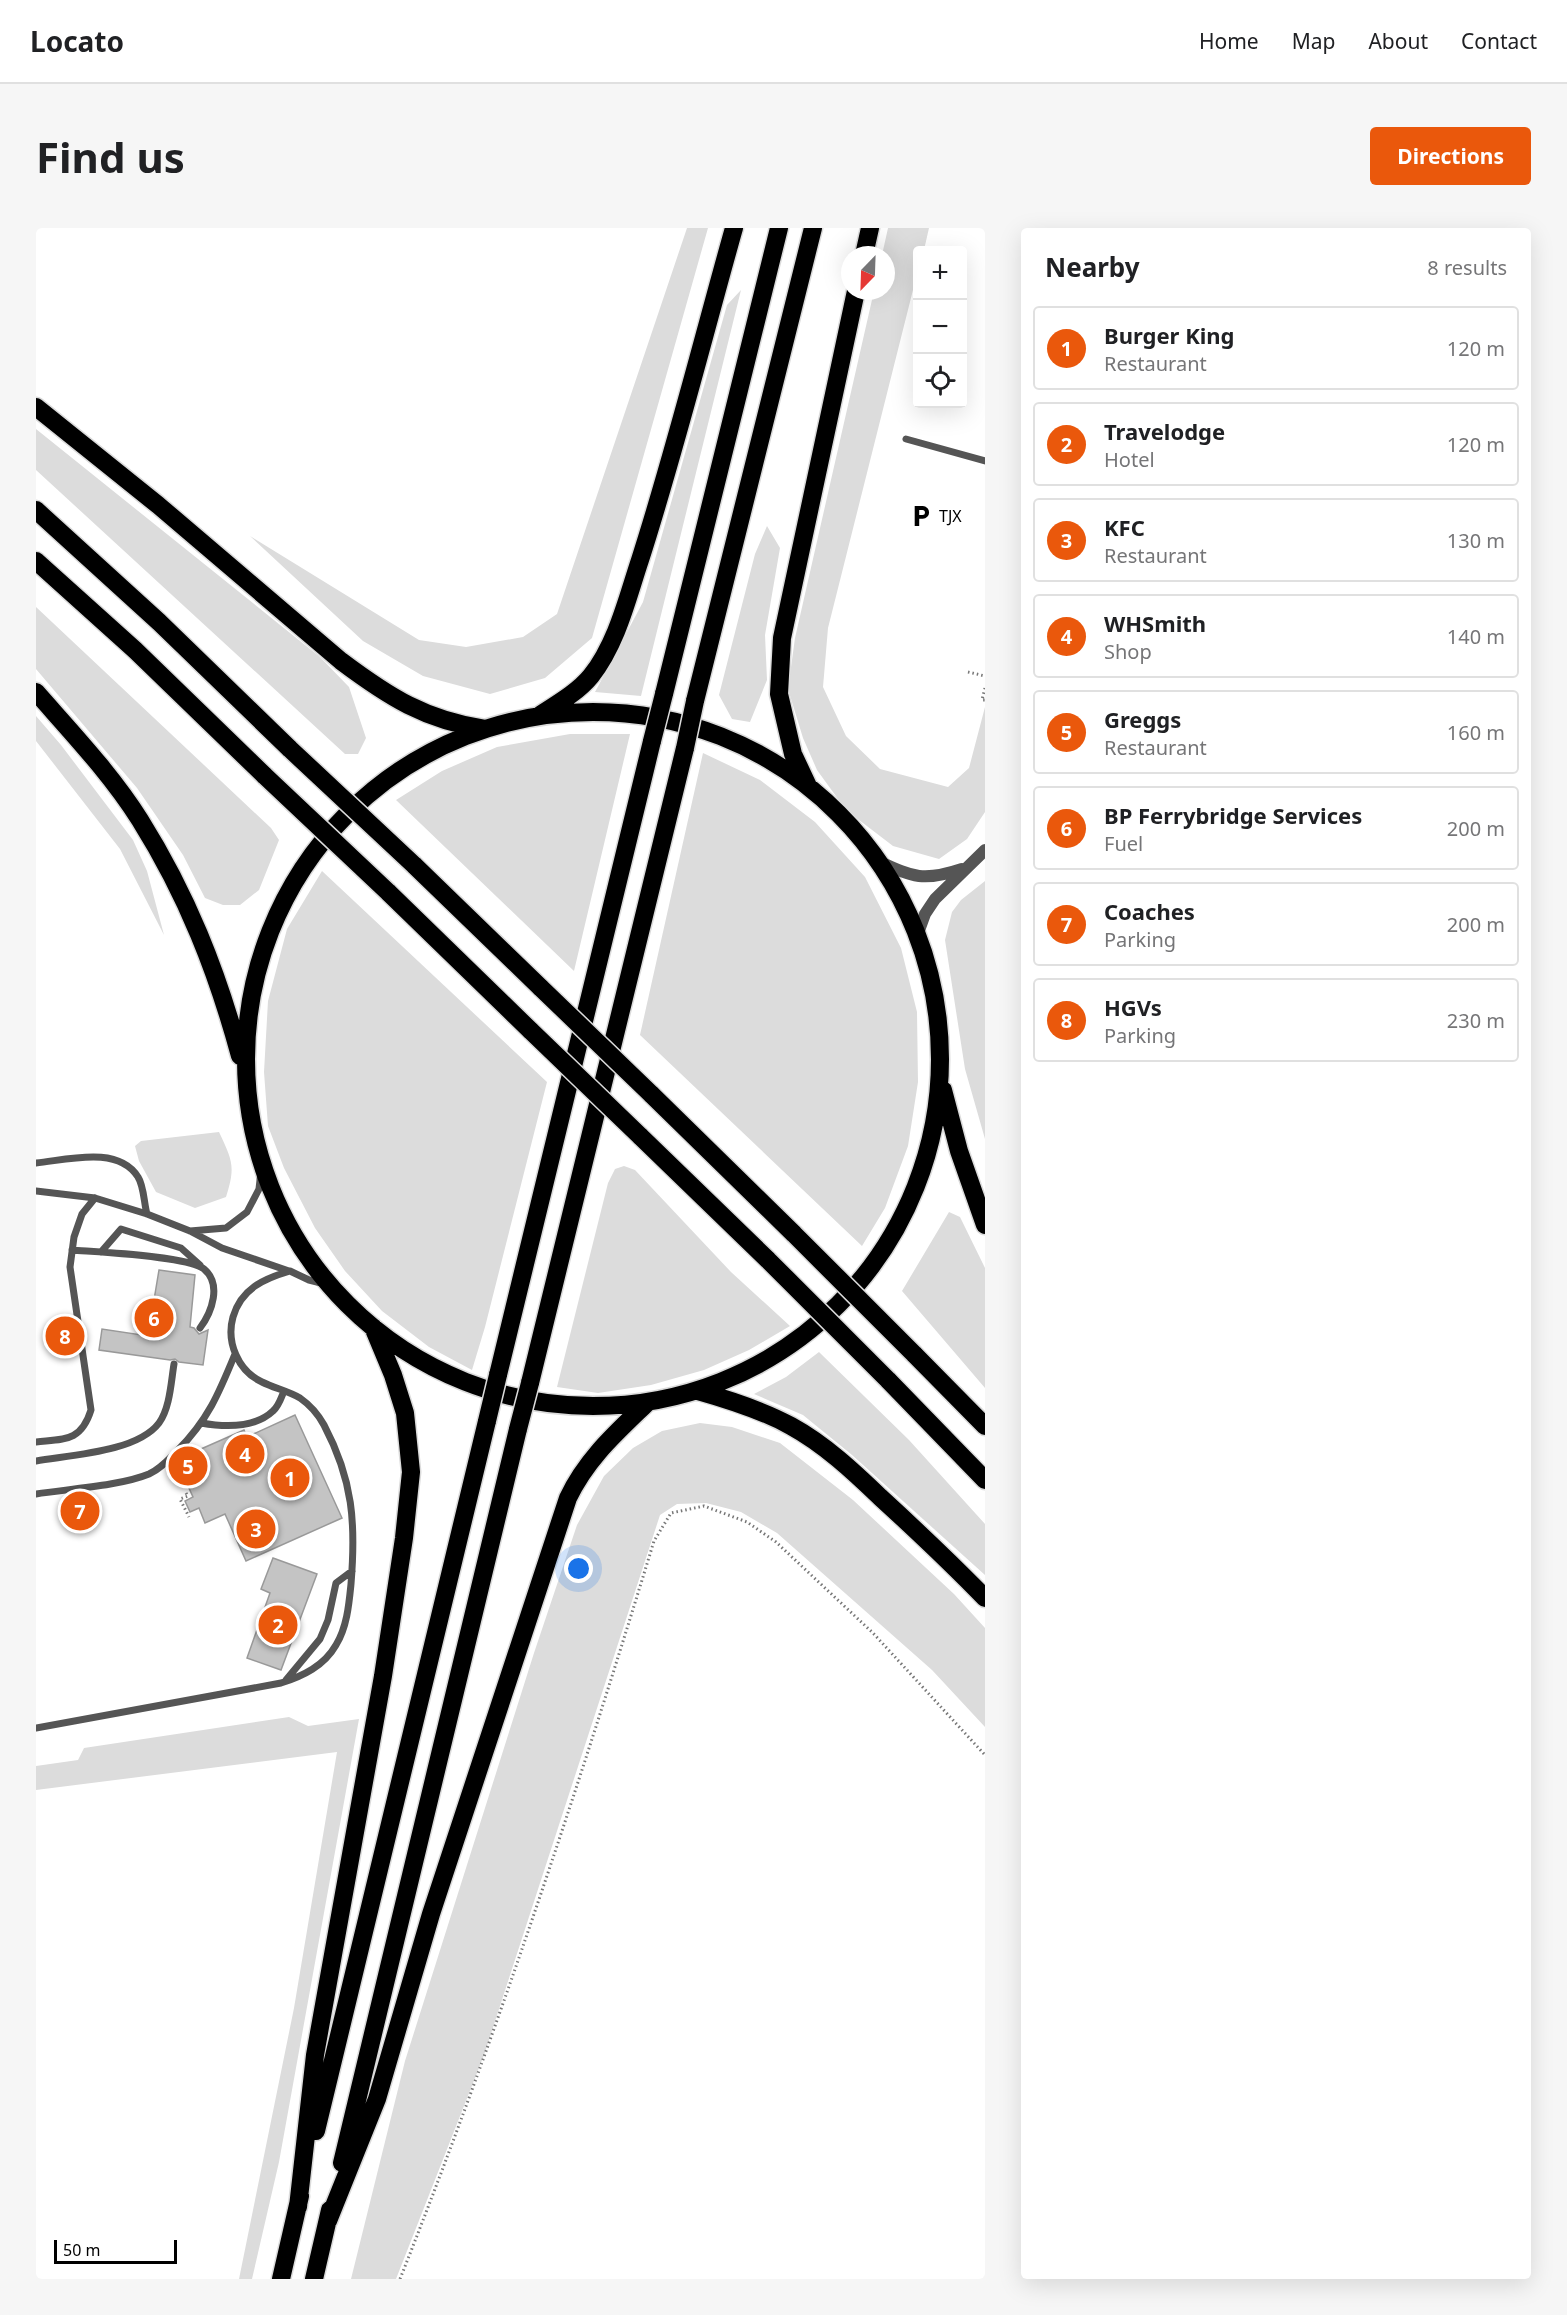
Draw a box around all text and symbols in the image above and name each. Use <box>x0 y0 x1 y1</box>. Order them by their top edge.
text: Locato <box>30 22 124 60</box>
text: Home <box>1199 27 1259 55</box>
text: Map <box>1292 27 1335 55</box>
text: About <box>1368 27 1428 55</box>
text: Contact <box>1461 27 1537 55</box>
button: Directions <box>1370 127 1531 185</box>
text: Find us <box>36 128 185 185</box>
north arrow <box>841 246 895 300</box>
map controls <box>913 246 967 408</box>
button: + <box>913 246 967 300</box>
text: Nearby <box>1045 249 1140 285</box>
text: 8 results <box>1427 254 1507 281</box>
button: − <box>913 300 967 354</box>
text: Burger King <box>1104 320 1235 350</box>
text: 1 <box>1061 335 1072 362</box>
text: 120 m <box>1447 335 1505 362</box>
text: Restaurant <box>1104 350 1207 377</box>
button: locate <box>913 354 967 408</box>
text: Travelodge <box>1104 416 1225 446</box>
text: 2 <box>1061 431 1072 458</box>
text: 120 m <box>1447 431 1505 458</box>
text: Hotel <box>1104 446 1155 473</box>
parking icon: TJX <box>908 503 934 529</box>
place label: TJX <box>939 505 962 527</box>
text: KFC <box>1104 512 1145 542</box>
text: 3 <box>1061 527 1072 554</box>
text: 130 m <box>1447 527 1505 554</box>
text: Restaurant <box>1104 542 1207 569</box>
text: WHSmith <box>1104 608 1206 638</box>
text: 4 <box>1061 623 1072 650</box>
text: 140 m <box>1447 623 1505 650</box>
text: Shop <box>1104 638 1152 665</box>
text: Greggs <box>1104 704 1181 734</box>
text: 5 <box>1061 719 1072 746</box>
text: 160 m <box>1447 719 1505 746</box>
text: Restaurant <box>1104 734 1207 761</box>
text: BP Ferrybridge Services <box>1104 800 1362 830</box>
text: 6 <box>1061 815 1072 842</box>
text: 200 m <box>1447 815 1505 842</box>
text: Fuel <box>1104 830 1143 857</box>
text: Coaches <box>1104 896 1195 926</box>
text: 7 <box>1061 911 1072 938</box>
text: 200 m <box>1447 911 1505 938</box>
text: Parking <box>1104 926 1176 953</box>
text: HGVs <box>1104 992 1162 1022</box>
text: 8 <box>1061 1007 1072 1034</box>
text: 230 m <box>1447 1007 1505 1034</box>
text: Parking <box>1104 1022 1176 1049</box>
pin: 6 <box>134 1296 174 1340</box>
pin: 8 <box>45 1314 84 1358</box>
pin: 4 <box>226 1432 264 1476</box>
pin: 5 <box>168 1444 208 1488</box>
pin: 1 <box>270 1456 310 1500</box>
pin: 7 <box>60 1488 99 1534</box>
pin: 3 <box>236 1506 276 1552</box>
your location <box>564 1554 593 1583</box>
pin: 2 <box>258 1602 298 1648</box>
scale bar <box>54 2237 177 2264</box>
text: 50 m <box>63 2239 100 2261</box>

